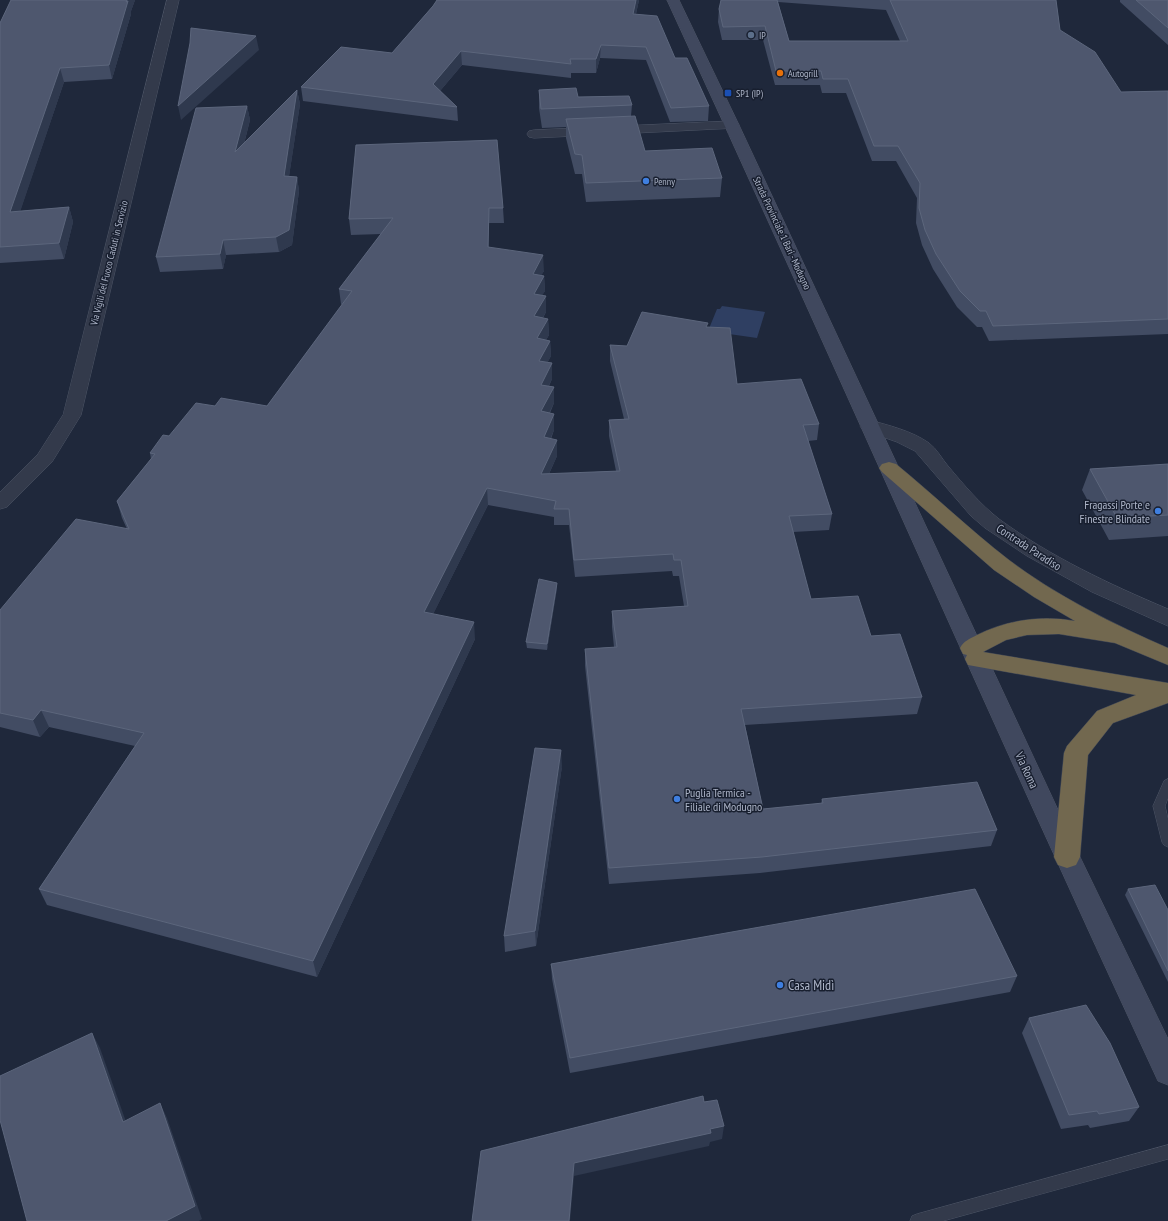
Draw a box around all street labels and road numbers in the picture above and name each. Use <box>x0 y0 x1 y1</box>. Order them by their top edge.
street label: Strada Provinciale 1 Bari - Modugno <box>750 174 814 292</box>
street label: Via Vigili del Fuoco Caduti in Servizio <box>87 199 131 328</box>
street label: Contrada Paradiso <box>994 520 1064 574</box>
street label: Via Roma <box>1012 748 1042 791</box>

